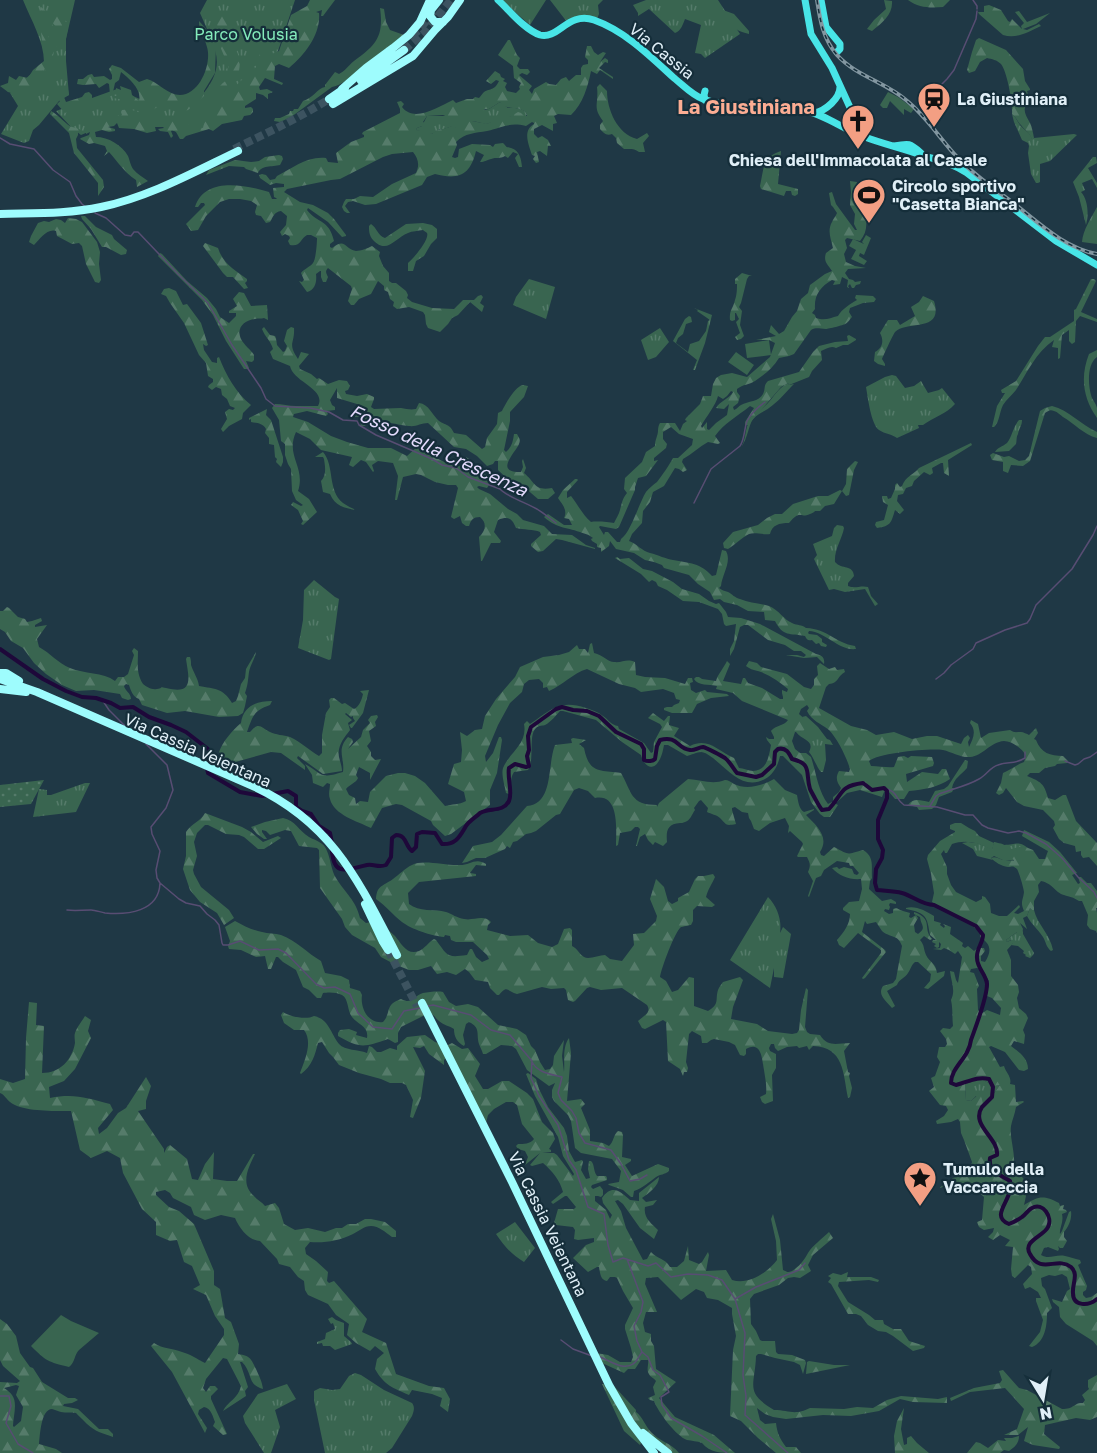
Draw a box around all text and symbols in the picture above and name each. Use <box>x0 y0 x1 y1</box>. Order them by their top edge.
street label: Via Cassia <box>625 19 699 83</box>
park label: Parco Volusia <box>194 24 298 44</box>
station icon: La Giustiniana <box>916 81 952 128</box>
place label: La Giustiniana <box>957 89 1067 109</box>
district label: La Giustiniana <box>677 94 815 118</box>
church icon: Chiesa dell'Immacolata al Casale <box>840 103 876 150</box>
place label: Chiesa dell'Immacolata al Casale <box>729 150 987 170</box>
place label: Circolo sportivo "Casetta Bianca" <box>892 176 1025 214</box>
sports icon: Circolo sportivo "Casetta Bianca" <box>851 177 887 224</box>
water label: Fosso della Crescenza <box>347 399 532 501</box>
street label: Via Cassia Veientana <box>121 709 275 791</box>
street label: Via Cassia Veientana <box>504 1148 592 1300</box>
place label: Tumulo della Vaccareccia <box>943 1159 1044 1197</box>
place icon: Tumulo della Vaccareccia <box>902 1160 938 1207</box>
north arrow <box>1013 1369 1073 1429</box>
text: N <box>1038 1403 1054 1425</box>

